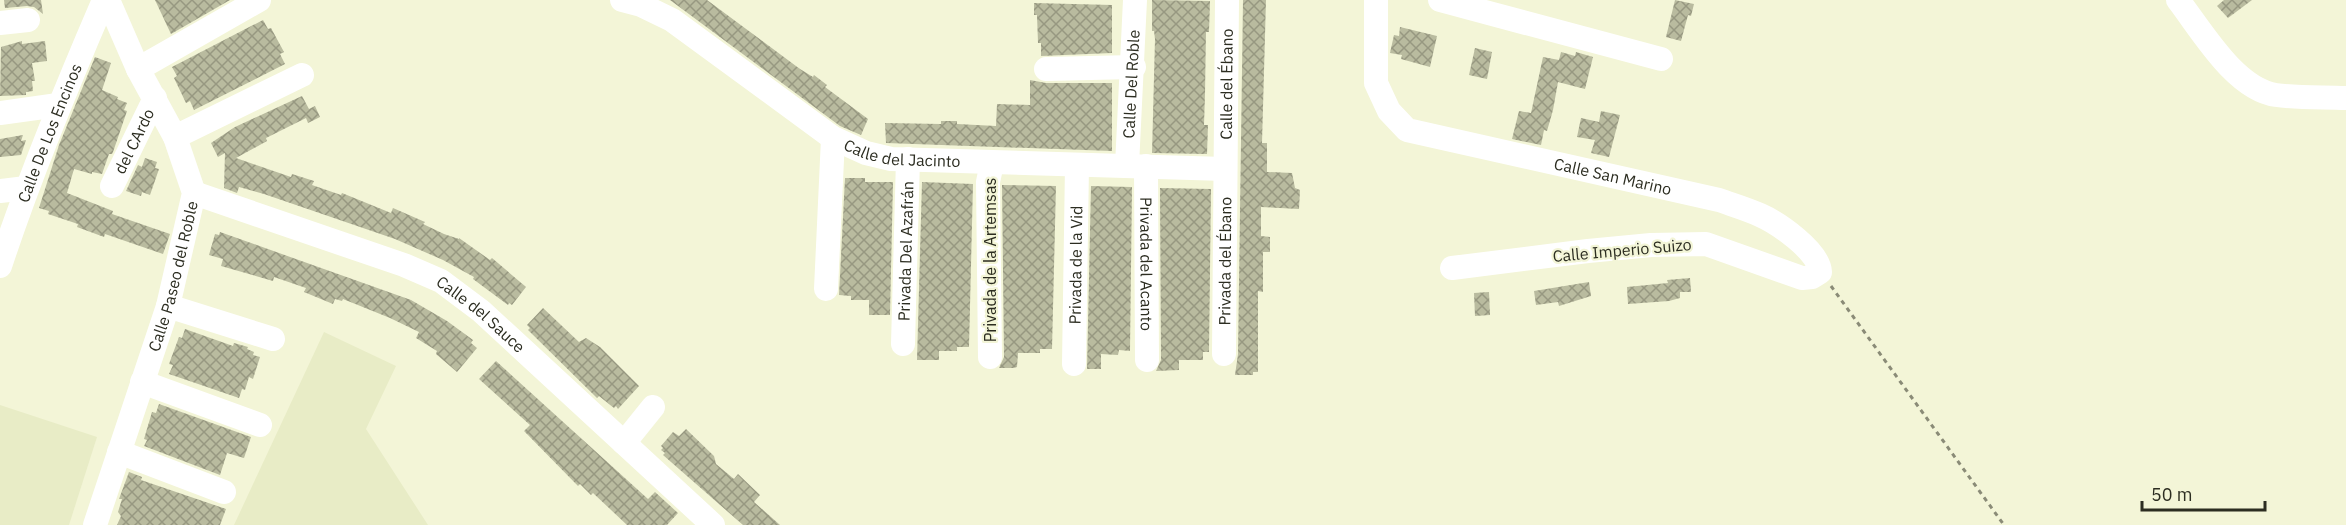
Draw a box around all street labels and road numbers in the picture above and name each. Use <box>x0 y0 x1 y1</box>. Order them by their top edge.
street label: Calle del Ébano <box>1215 28 1237 140</box>
street label: Calle Del Roble <box>1118 29 1144 139</box>
street label: Calle De Los Encinos <box>13 60 86 205</box>
street label: del CArdo <box>110 105 158 177</box>
street label: Calle del Jacinto <box>841 134 961 171</box>
street label: Calle San Marino <box>1552 153 1674 199</box>
street label: Privada de la Artemsas <box>980 178 1000 342</box>
street label: Privada Del Azafrán <box>894 181 917 321</box>
street label: Privada del Acanto <box>1136 197 1157 331</box>
street label: Privada del Ébano <box>1214 197 1235 325</box>
street label: Calle Paseo del Roble <box>144 199 202 354</box>
street label: Privada de la Vid <box>1065 205 1086 325</box>
street label: Calle Imperio Suizo <box>1552 234 1692 266</box>
street label: Calle del Sauce <box>433 271 529 357</box>

